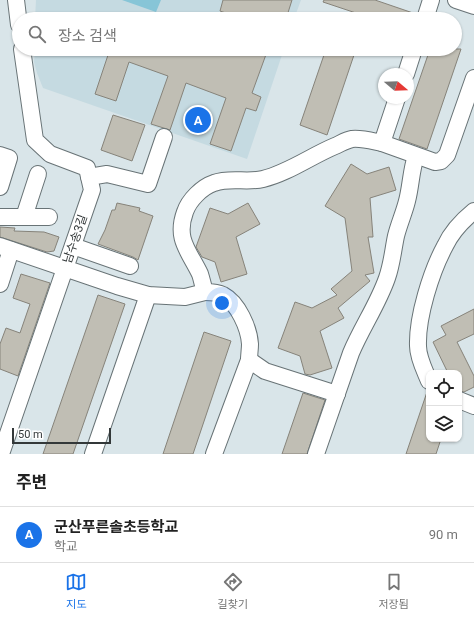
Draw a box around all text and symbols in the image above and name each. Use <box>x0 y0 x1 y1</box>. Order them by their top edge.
search box <box>12 12 462 56</box>
icon: search <box>26 23 48 45</box>
text: 장소 검색 <box>58 27 117 45</box>
north arrow <box>378 68 414 104</box>
pin: A <box>185 105 211 135</box>
street label: 남수송3길 <box>60 213 90 265</box>
your location <box>212 293 232 313</box>
map controls <box>426 370 462 442</box>
button: locate <box>426 370 462 406</box>
button: layers <box>426 406 462 442</box>
scale bar <box>12 426 111 445</box>
text: 50 m <box>18 428 43 441</box>
text: 주변 <box>16 472 47 492</box>
text: 군산푸른솔초등학교 <box>54 518 178 536</box>
text: A <box>25 527 33 542</box>
text: 90 m <box>429 527 458 542</box>
text: 학교 <box>54 539 78 554</box>
tab: 지도 <box>65 571 87 611</box>
tab: 길찾기 <box>218 571 248 611</box>
tab: 저장됨 <box>378 571 409 611</box>

